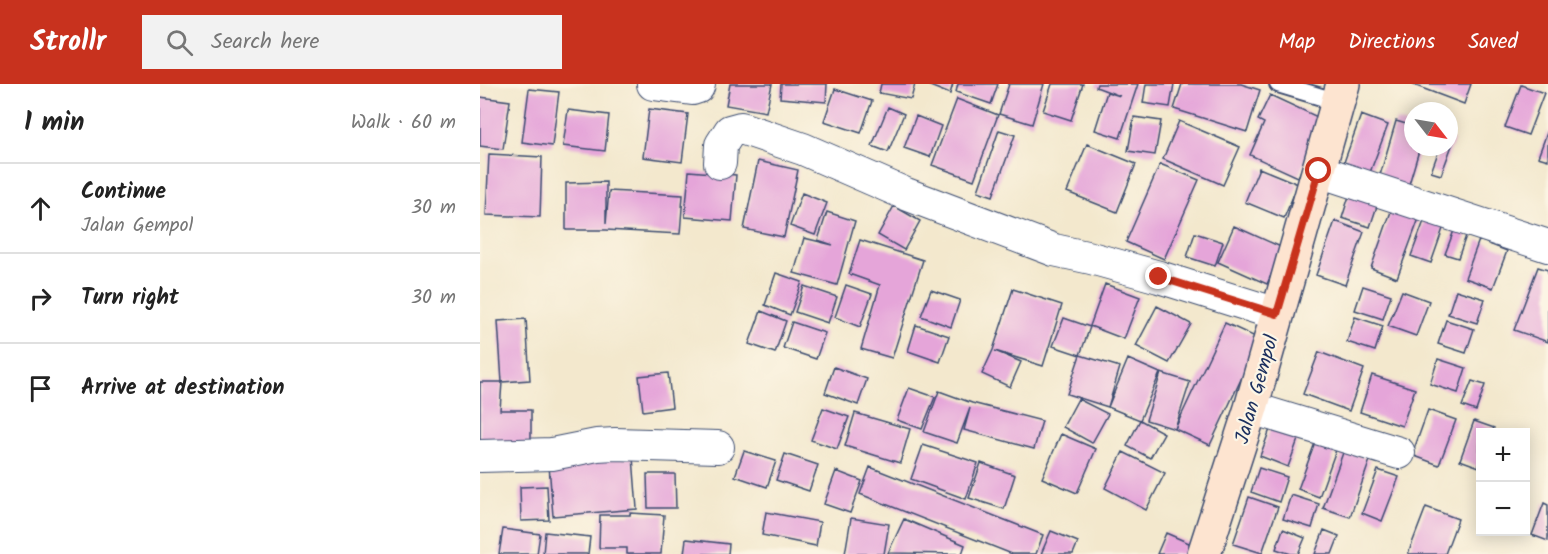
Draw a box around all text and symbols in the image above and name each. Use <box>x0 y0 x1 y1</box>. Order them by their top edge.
search box <box>142 15 562 69</box>
text: Strollr <box>30 20 106 65</box>
text: Search here <box>211 25 320 60</box>
icon: search <box>163 26 196 59</box>
text: Map <box>1279 26 1315 59</box>
text: Directions <box>1348 26 1435 59</box>
text: Saved <box>1468 26 1518 59</box>
text: 1 min <box>24 102 84 144</box>
north arrow <box>1404 102 1458 156</box>
text: Walk · 60 m <box>351 107 456 139</box>
route start <box>1305 157 1331 183</box>
text: Continue <box>81 175 166 210</box>
icon: ahead <box>24 192 57 225</box>
text: 30 m <box>411 192 456 224</box>
text: Jalan Gempol <box>81 210 193 242</box>
route end <box>1145 263 1171 289</box>
text: Turn right <box>81 281 179 316</box>
icon: right <box>24 282 57 315</box>
text: 30 m <box>411 282 456 314</box>
street label: Jalan Gempol <box>1227 331 1289 448</box>
text: Arrive at destination <box>81 371 284 406</box>
icon: arrive <box>24 372 57 405</box>
map controls <box>1476 428 1530 536</box>
button: + <box>1476 428 1530 482</box>
button: − <box>1476 482 1530 536</box>

